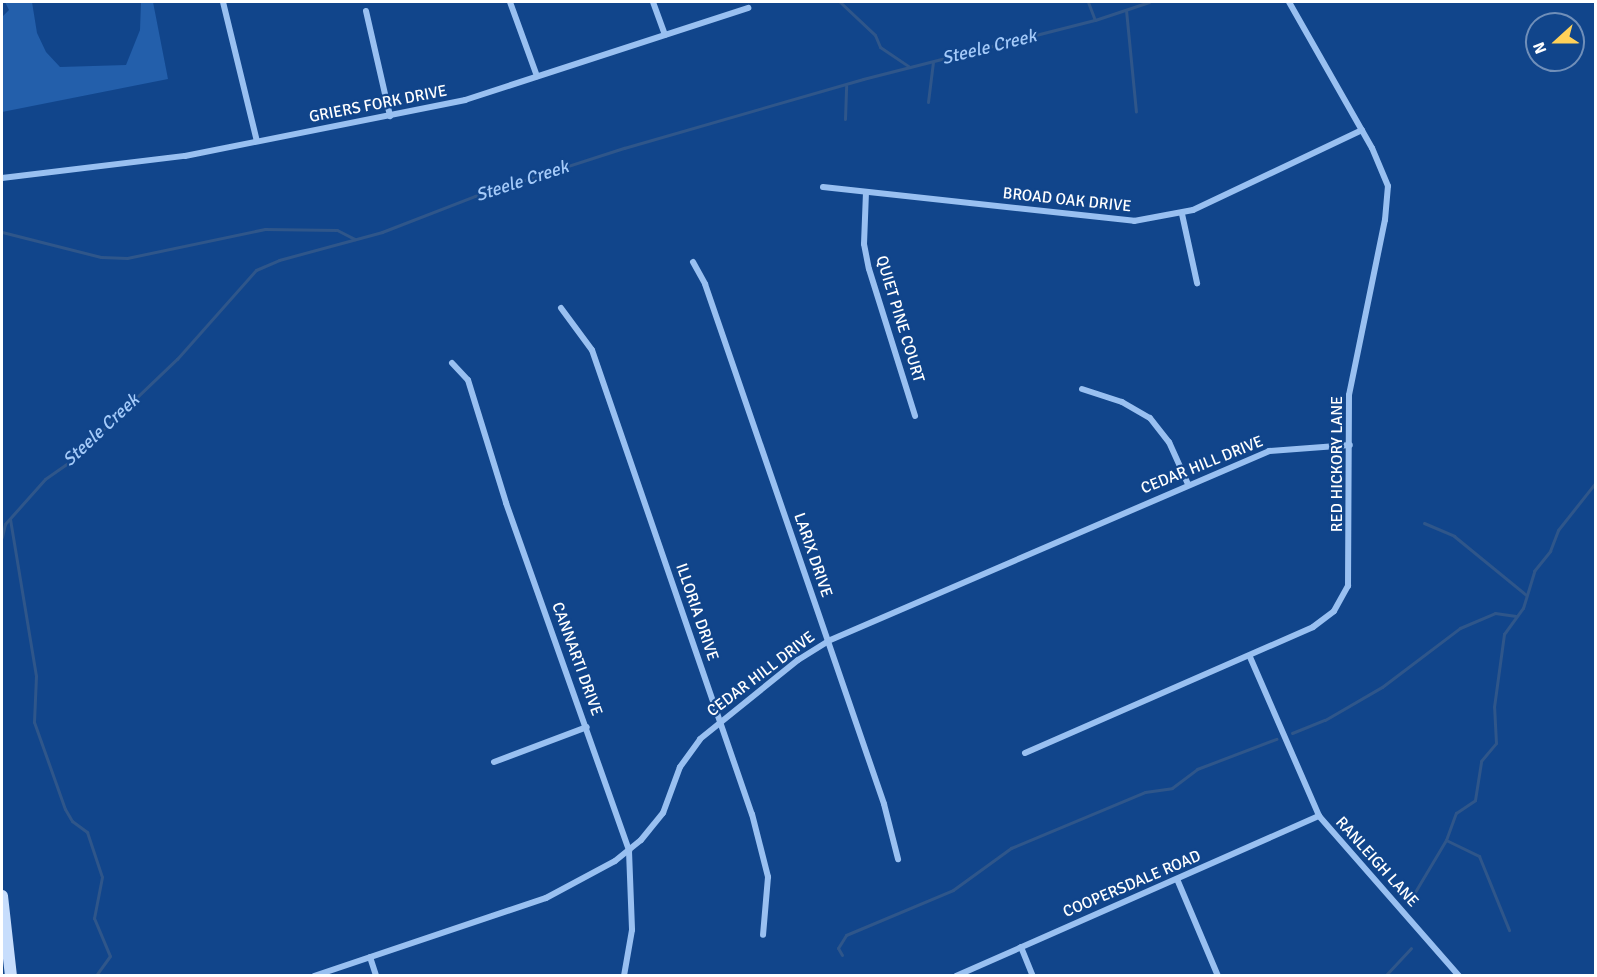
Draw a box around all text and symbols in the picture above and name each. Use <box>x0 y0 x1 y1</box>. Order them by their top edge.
north arrow <box>1525 12 1585 72</box>
water label: Steele Creek <box>940 25 1038 69</box>
text: N <box>1529 39 1551 57</box>
street label: GRIERS FORK DRIVE <box>307 81 449 127</box>
water label: Steele Creek <box>473 156 571 206</box>
street label: BROAD OAK DRIVE <box>1002 184 1132 216</box>
street label: QUIET PINE COURT <box>872 253 928 385</box>
water label: Steele Creek <box>58 389 144 471</box>
street label: RED HICKORY LANE <box>1327 396 1347 532</box>
street label: CEDAR HILL DRIVE <box>1138 432 1266 498</box>
street label: LARIX DRIVE <box>790 510 836 600</box>
street label: ILLORIA DRIVE <box>671 561 723 663</box>
street label: CANNARTI DRIVE <box>548 600 606 718</box>
street label: CEDAR HILL DRIVE <box>703 627 819 721</box>
street label: RANLEIGH LANE <box>1331 813 1423 911</box>
street label: COOPERSDALE ROAD <box>1060 846 1204 922</box>

